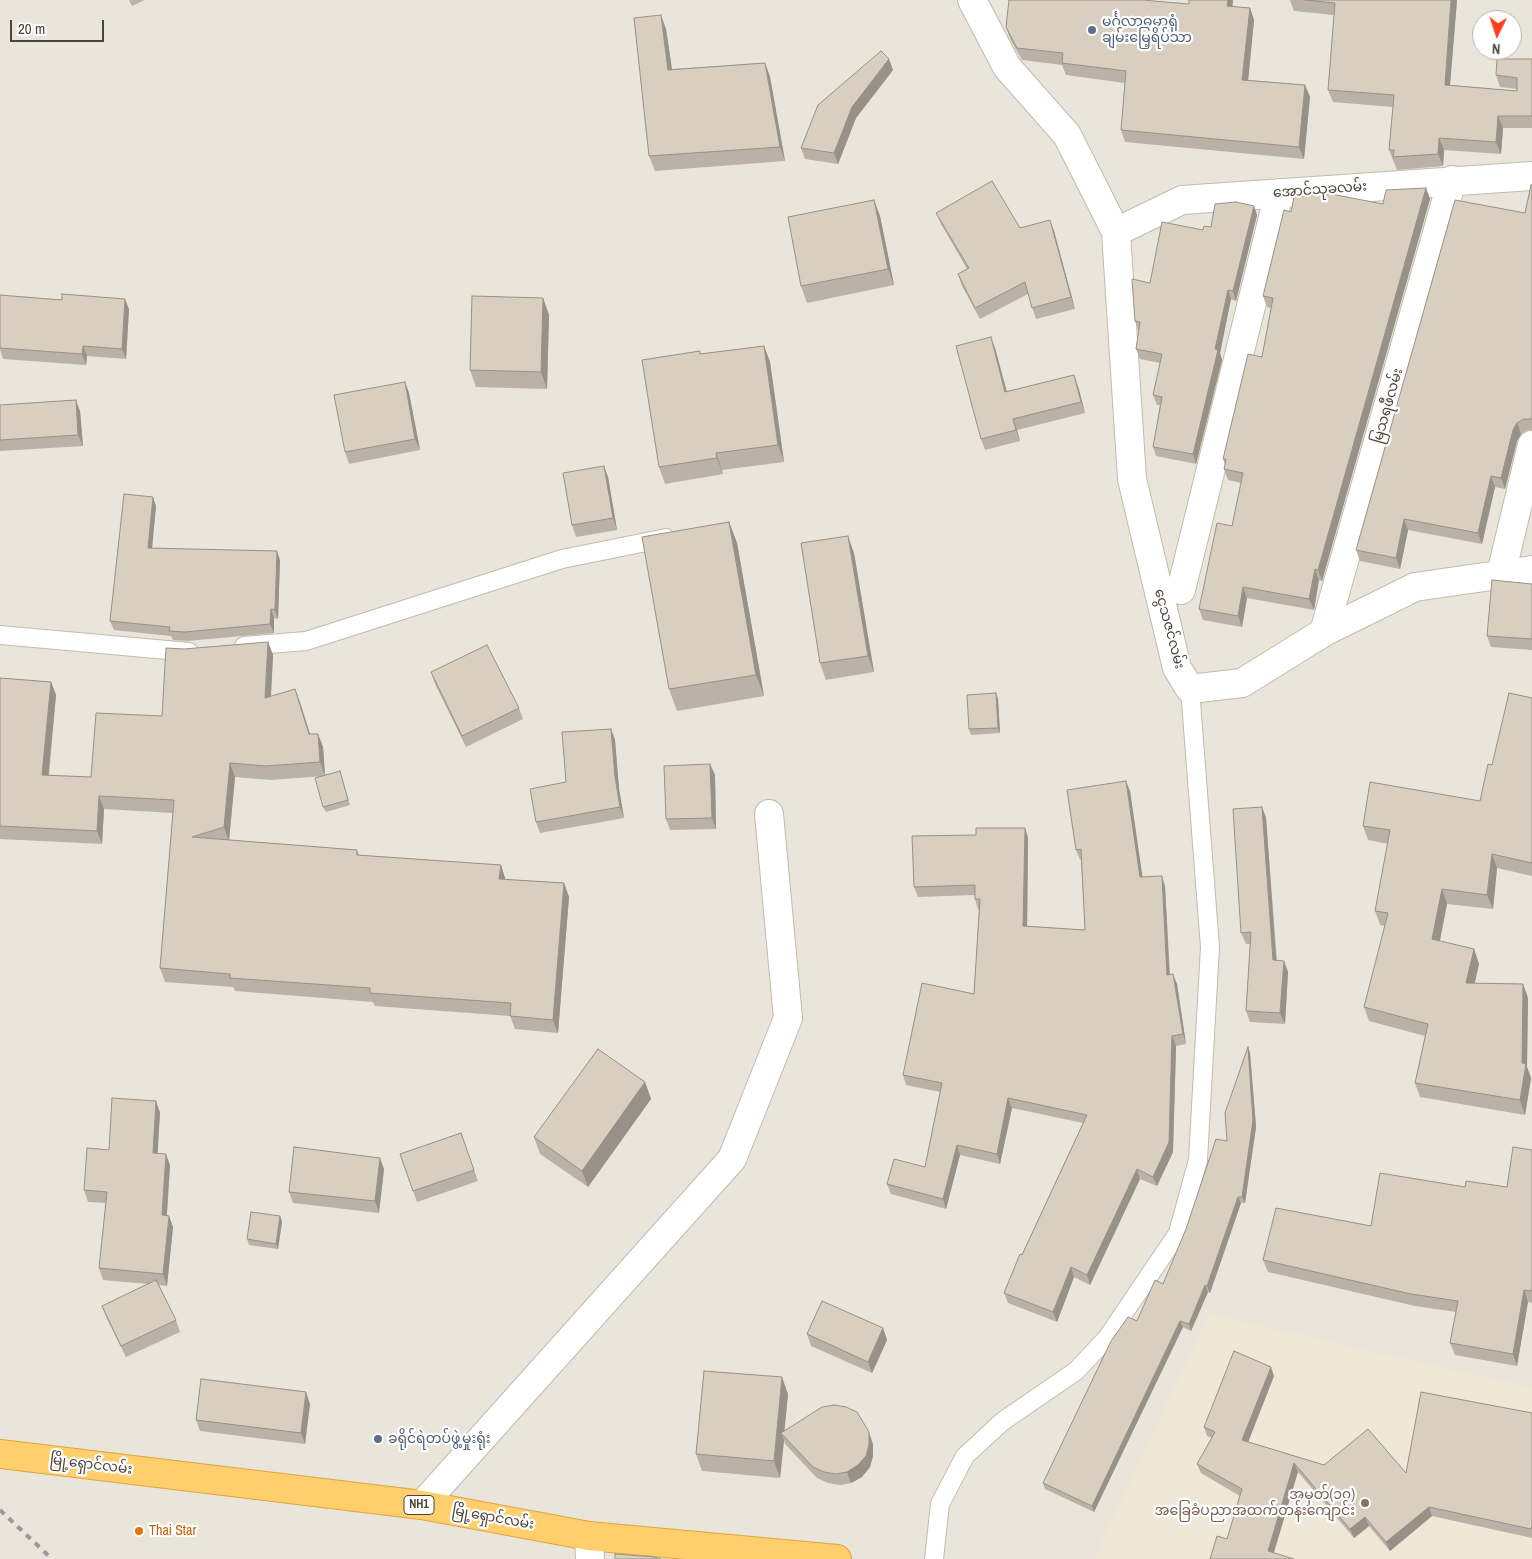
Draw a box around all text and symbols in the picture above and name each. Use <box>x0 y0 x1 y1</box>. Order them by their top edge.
scale bar <box>12 10 106 42</box>
north arrow <box>1472 10 1522 60</box>
place label: မင်္ဂလာဓမ္မာရုံ ချမ်းမြေ့ရိပ်သာ <box>1102 14 1192 46</box>
text: 20 m <box>18 18 45 39</box>
marker: မင်္ဂလာဓမ္မာရုံ ချမ်းမြေ့ရိပ်သာ <box>1086 24 1098 36</box>
text: N <box>1491 40 1501 58</box>
street label: အောင်သုခလမ်း <box>1272 178 1368 202</box>
street label: မြသရဖီလမ်း <box>1369 366 1407 446</box>
street label: ငွေသဇင်လမ်း <box>1150 587 1188 671</box>
place label: ခရိုင်ရဲတပ်ဖွဲ့မှုးရုံး <box>388 1431 491 1447</box>
marker: ခရိုင်ရဲတပ်ဖွဲ့မှုးရုံး <box>372 1433 384 1445</box>
street label: မြို့ရှောင်လမ်း <box>49 1452 133 1478</box>
place label: အမှတ်(၁၀) အခြေခံပညာအထက်တန်းကျောင်း <box>1155 1487 1355 1520</box>
road number: NH1 <box>404 1496 434 1514</box>
marker: အမှတ်(၁၀) အခြေခံပညာအထက်တန်းကျောင်း <box>1359 1497 1371 1509</box>
street label: မြို့ရှောင်လမ်း <box>451 1503 535 1533</box>
place label: Thai Star <box>149 1523 196 1539</box>
marker: Thai Star <box>133 1525 145 1537</box>

